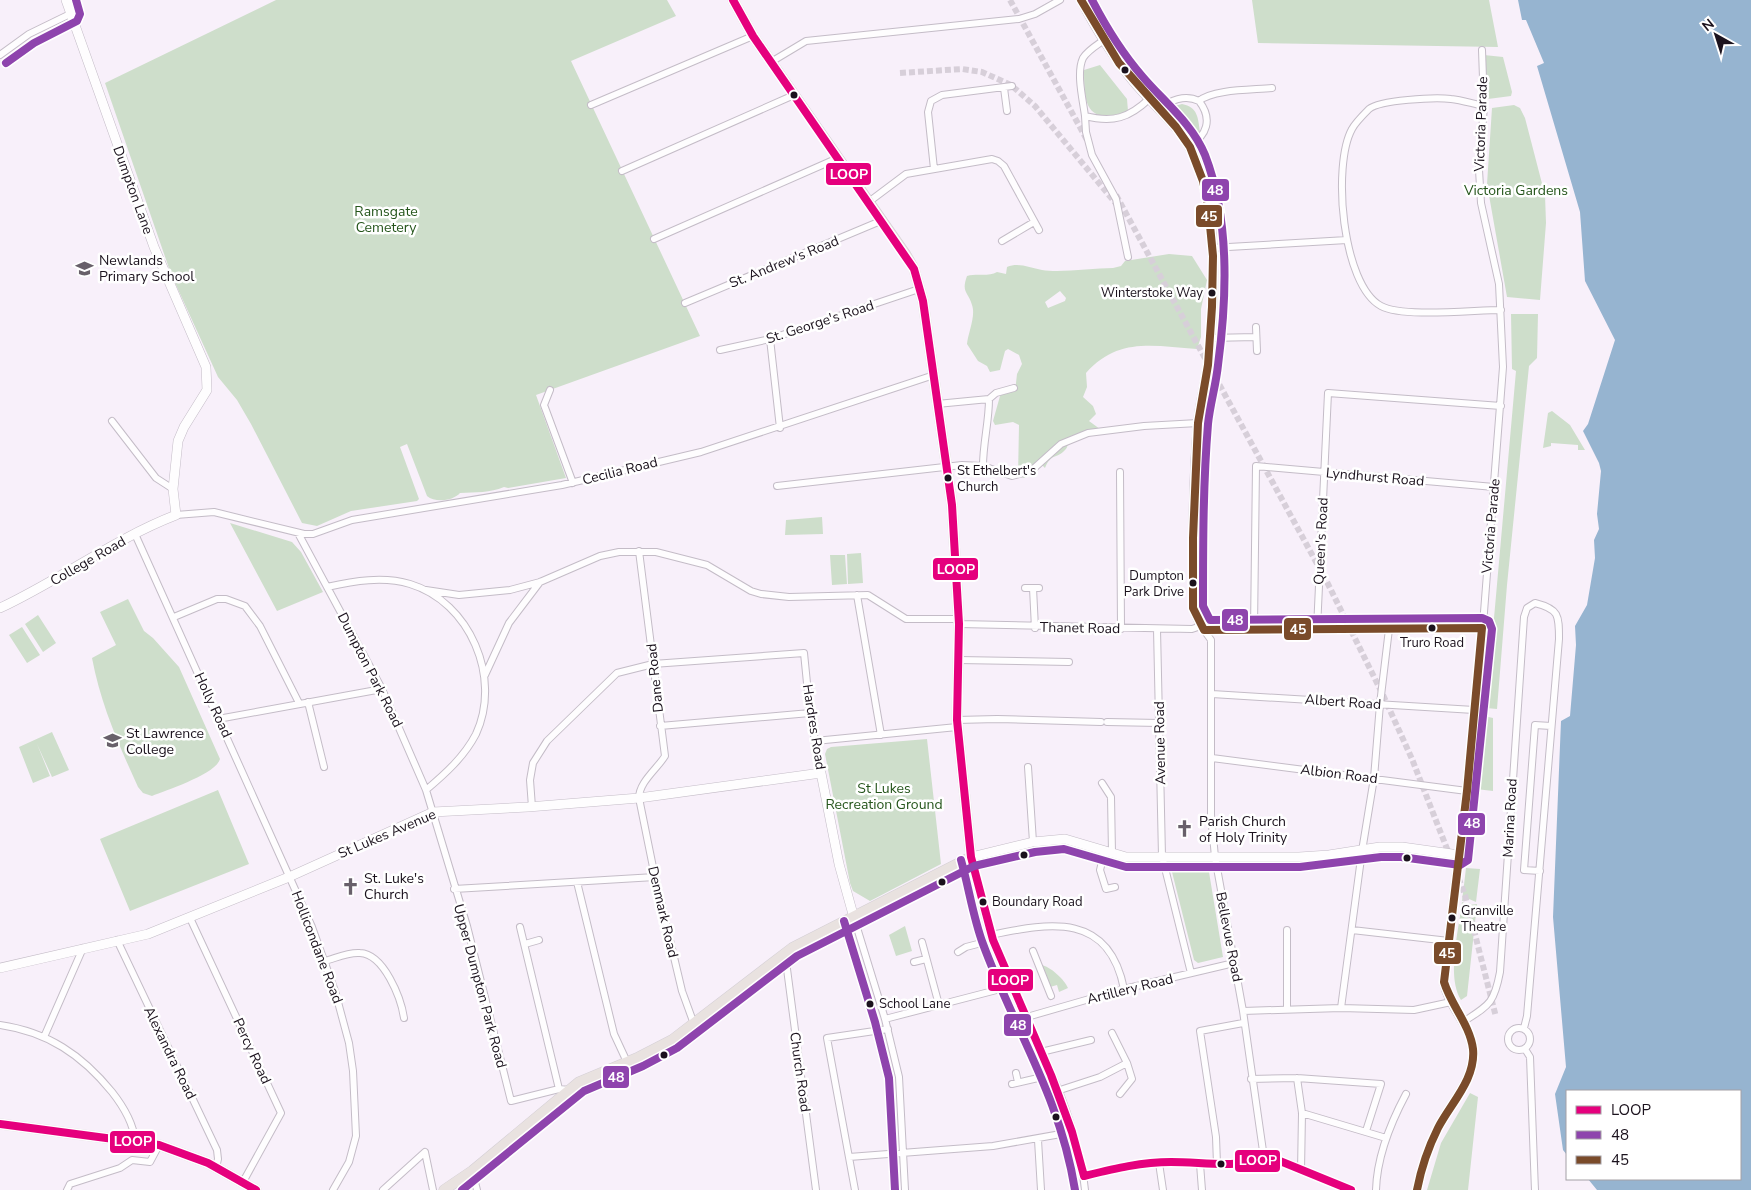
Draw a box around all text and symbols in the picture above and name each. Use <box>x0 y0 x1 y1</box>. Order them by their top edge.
north arrow <box>1691 10 1741 60</box>
text: N <box>1698 15 1718 36</box>
unlabelled marker <box>1120 65 1130 75</box>
street label: Victoria Parade <box>1470 76 1492 173</box>
unlabelled marker <box>789 90 799 100</box>
street label: Dumpton Lane <box>108 143 158 237</box>
line badge: LOOP <box>825 162 872 186</box>
text: LOOP <box>830 165 868 184</box>
line badge: 48 <box>1201 178 1230 202</box>
text: 48 <box>1207 181 1223 200</box>
park label: Victoria Gardens <box>1463 181 1568 200</box>
park label: Ramsgate Cemetery <box>354 202 418 237</box>
line badge: 45 <box>1195 204 1223 228</box>
text: 45 <box>1201 207 1217 226</box>
street label: St. Andrew's Road <box>726 231 842 293</box>
place label: Newlands Primary School <box>99 251 195 286</box>
school or university icon: Newlands Primary School <box>75 258 95 278</box>
place label: Winterstoke Way <box>1101 284 1203 302</box>
marker: Winterstoke Way <box>1207 288 1217 298</box>
street label: St. George's Road <box>764 296 876 348</box>
street label: Cecilia Road <box>580 452 660 490</box>
place label: St Ethelbert's Church <box>957 462 1036 496</box>
street label: Lyndhurst Road <box>1325 463 1425 491</box>
marker: St Ethelbert's Church <box>943 473 953 483</box>
street label: Victoria Parade <box>1477 478 1505 575</box>
street label: Queen's Road <box>1309 497 1333 585</box>
street label: College Road <box>47 532 129 590</box>
line badge: LOOP <box>932 557 979 581</box>
text: LOOP <box>937 560 975 579</box>
place label: Dumpton Park Drive <box>1124 567 1184 601</box>
marker: Dumpton Park Drive <box>1188 578 1198 588</box>
line badge: 48 <box>1221 608 1249 632</box>
street label: Dumpton Park Road <box>333 609 407 731</box>
text: 48 <box>1227 611 1243 630</box>
line badge: 45 <box>1283 617 1312 641</box>
street label: Thanet Road <box>1040 618 1120 638</box>
text: 45 <box>1290 620 1306 639</box>
marker: Truro Road <box>1427 623 1437 633</box>
place label: Truro Road <box>1400 634 1464 652</box>
street label: Dane Road <box>642 643 668 713</box>
street label: Holly Road <box>190 669 236 741</box>
street label: Hardres Road <box>798 683 830 771</box>
street label: Albert Road <box>1304 690 1382 714</box>
street label: Avenue Road <box>1150 701 1170 785</box>
place label: St Lawrence College <box>126 724 204 759</box>
school or university icon: St Lawrence College <box>102 731 122 751</box>
street label: Albion Road <box>1299 760 1379 788</box>
street label: Marina Road <box>1498 778 1522 858</box>
park label: St Lukes Recreation Ground <box>825 779 943 814</box>
street label: St Lukes Avenue <box>335 805 439 863</box>
place label: Parish Church of Holy Trinity <box>1199 812 1288 847</box>
line badge: 48 <box>1457 812 1486 836</box>
text: 48 <box>1464 814 1480 833</box>
church icon: Parish Church of Holy Trinity <box>1175 819 1195 839</box>
unlabelled marker <box>1019 850 1029 860</box>
unlabelled marker <box>1402 853 1412 863</box>
street label: Denmark Road <box>643 864 683 960</box>
place label: St. Luke's Church <box>364 869 424 904</box>
church icon: St. Luke's Church <box>340 876 360 896</box>
unlabelled marker <box>937 877 947 887</box>
street label: Hollicondane Road <box>287 888 347 1006</box>
street label: Bellevue Road <box>1211 890 1247 984</box>
place label: Boundary Road <box>992 893 1082 911</box>
marker: Boundary Road <box>978 897 988 907</box>
street label: Upper Dumpton Park Road <box>449 902 511 1070</box>
place label: Granville Theatre <box>1461 902 1514 936</box>
marker: Granville Theatre <box>1447 913 1457 923</box>
line badge: 45 <box>1433 941 1462 965</box>
text: 45 <box>1439 944 1455 963</box>
line badge: LOOP <box>987 968 1034 992</box>
street label: Artillery Road <box>1085 969 1175 1009</box>
text: LOOP <box>991 971 1029 990</box>
place label: School Lane <box>879 995 950 1013</box>
marker: School Lane <box>865 999 875 1009</box>
street label: Alexandra Road <box>139 1003 201 1103</box>
line badge: 48 <box>1003 1013 1032 1037</box>
street label: Percy Road <box>228 1015 276 1087</box>
text: 48 <box>1010 1016 1026 1035</box>
street label: Church Road <box>785 1031 815 1113</box>
unlabelled marker <box>659 1050 669 1060</box>
line badge: 48 <box>602 1065 630 1089</box>
text: 48 <box>608 1068 624 1087</box>
legend <box>1566 1090 1741 1180</box>
text: LOOP <box>1611 1100 1652 1120</box>
unlabelled marker <box>1051 1112 1061 1122</box>
text: 48 <box>1611 1125 1629 1145</box>
line badge: LOOP <box>109 1130 156 1154</box>
text: LOOP <box>114 1132 152 1151</box>
line badge: LOOP <box>1234 1149 1281 1173</box>
text: 45 <box>1611 1150 1629 1170</box>
text: LOOP <box>1239 1151 1277 1170</box>
unlabelled marker <box>1216 1159 1226 1169</box>

